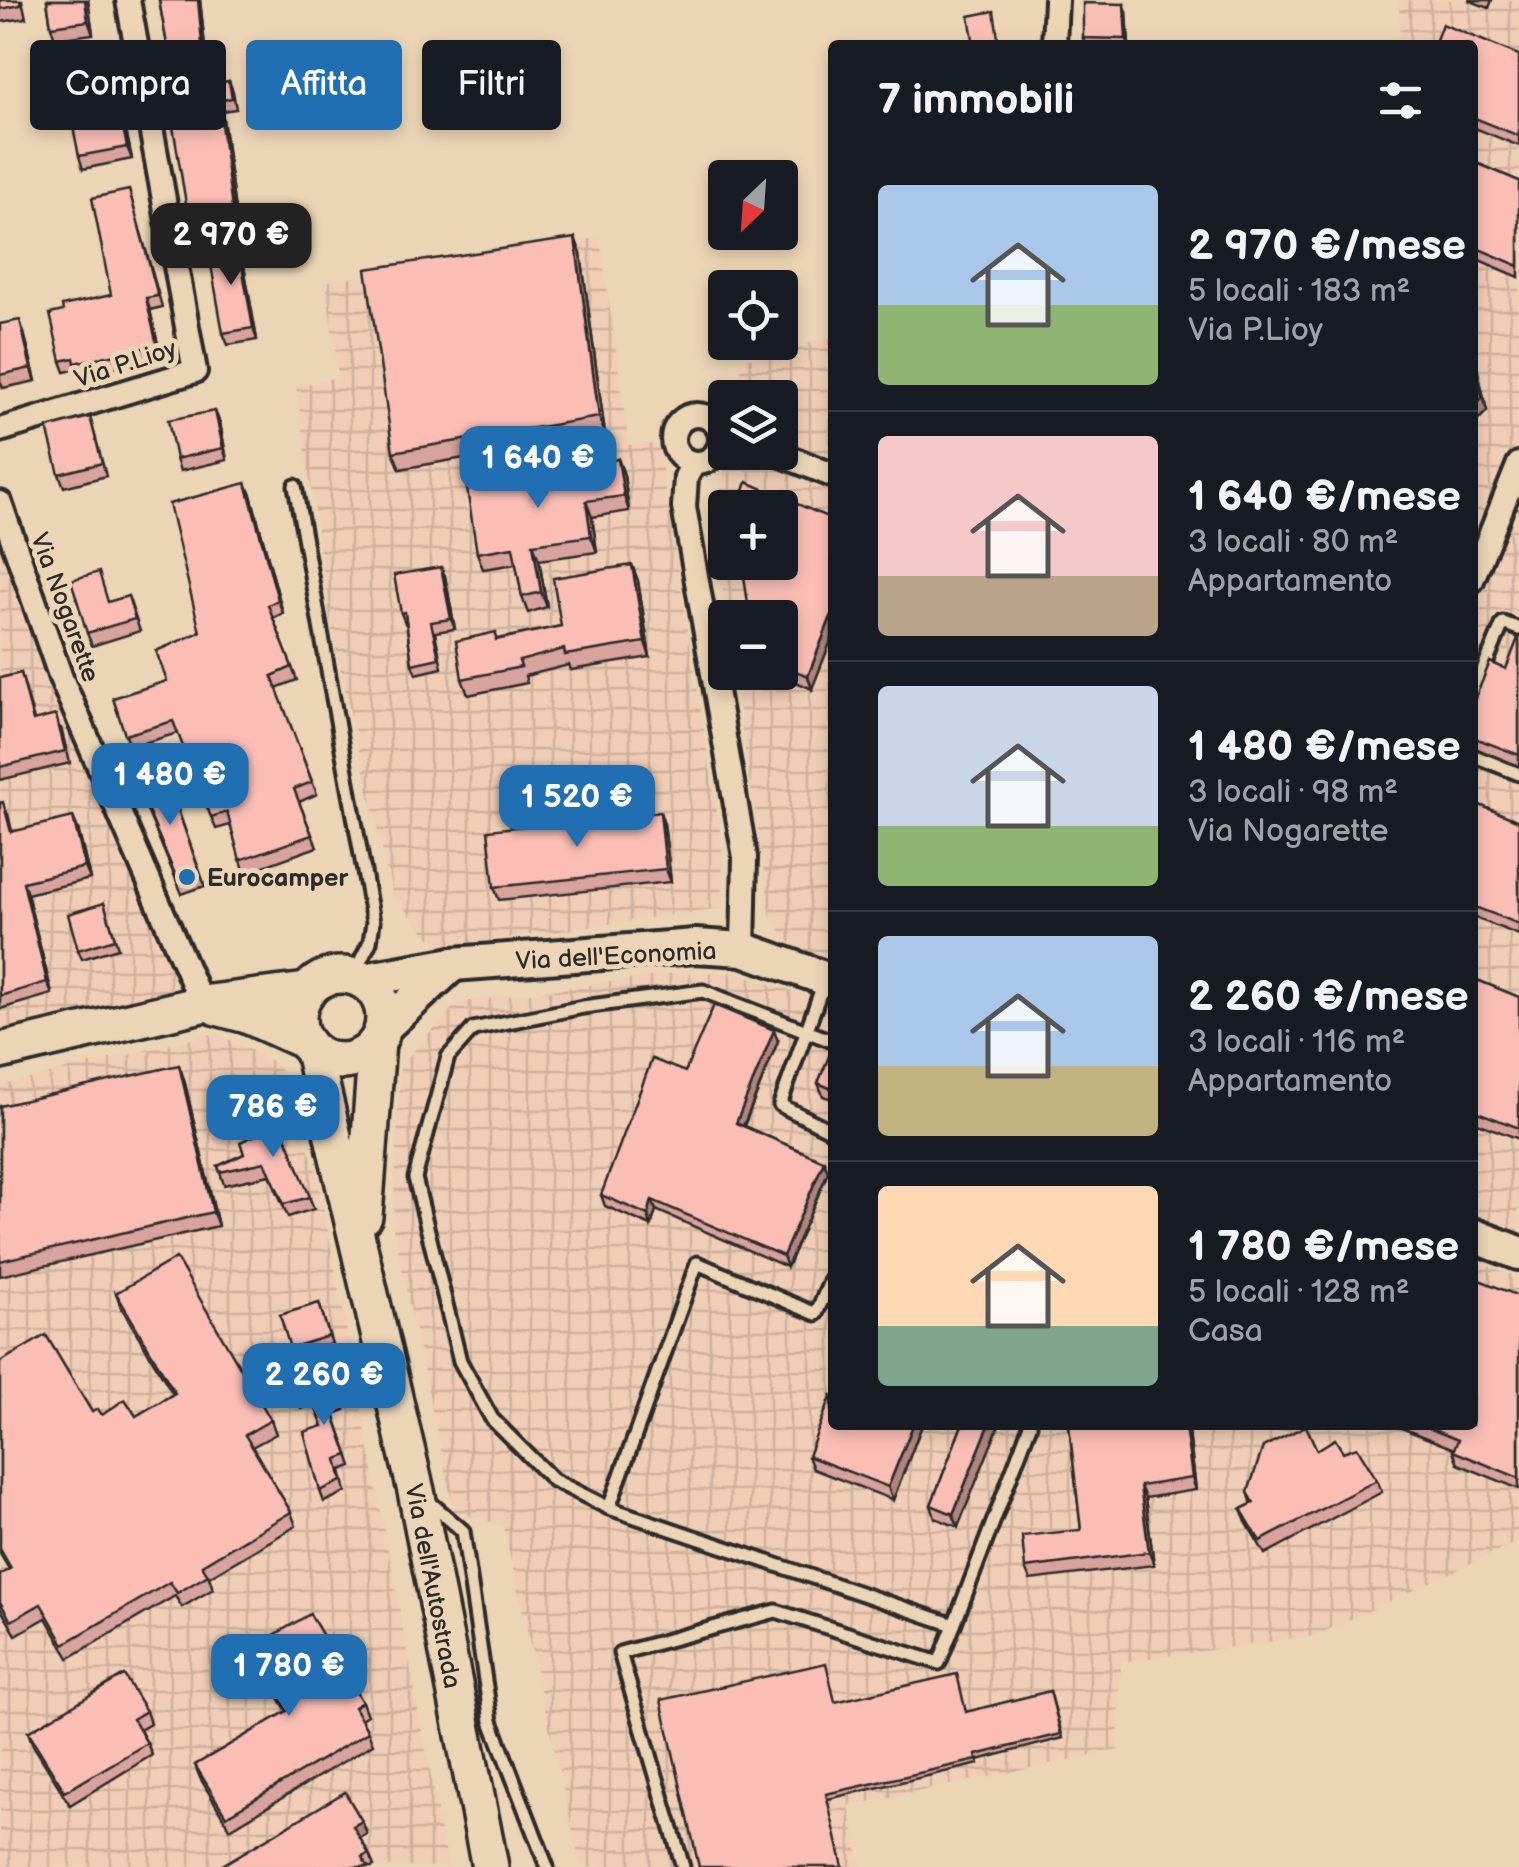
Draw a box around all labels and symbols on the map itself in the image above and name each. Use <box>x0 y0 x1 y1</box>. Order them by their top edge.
north arrow <box>708 160 798 250</box>
pin: 2 970 € <box>139 203 323 288</box>
street label: Via P.Lioy <box>71 333 181 395</box>
pin: 1 640 € <box>446 426 630 511</box>
street label: Via Nogarette <box>23 529 106 687</box>
pin: 1 480 € <box>78 743 262 828</box>
pin: 1 520 € <box>485 765 669 850</box>
place label: Eurocamper <box>207 863 349 894</box>
marker: Eurocamper <box>176 866 198 888</box>
street label: Via dell'Economia <box>515 936 717 977</box>
pin: 786 € <box>203 1075 343 1160</box>
pin: 2 260 € <box>232 1343 416 1428</box>
street label: Via dell'Autostrada <box>397 1481 468 1691</box>
pin: 1 780 € <box>197 1634 381 1719</box>

